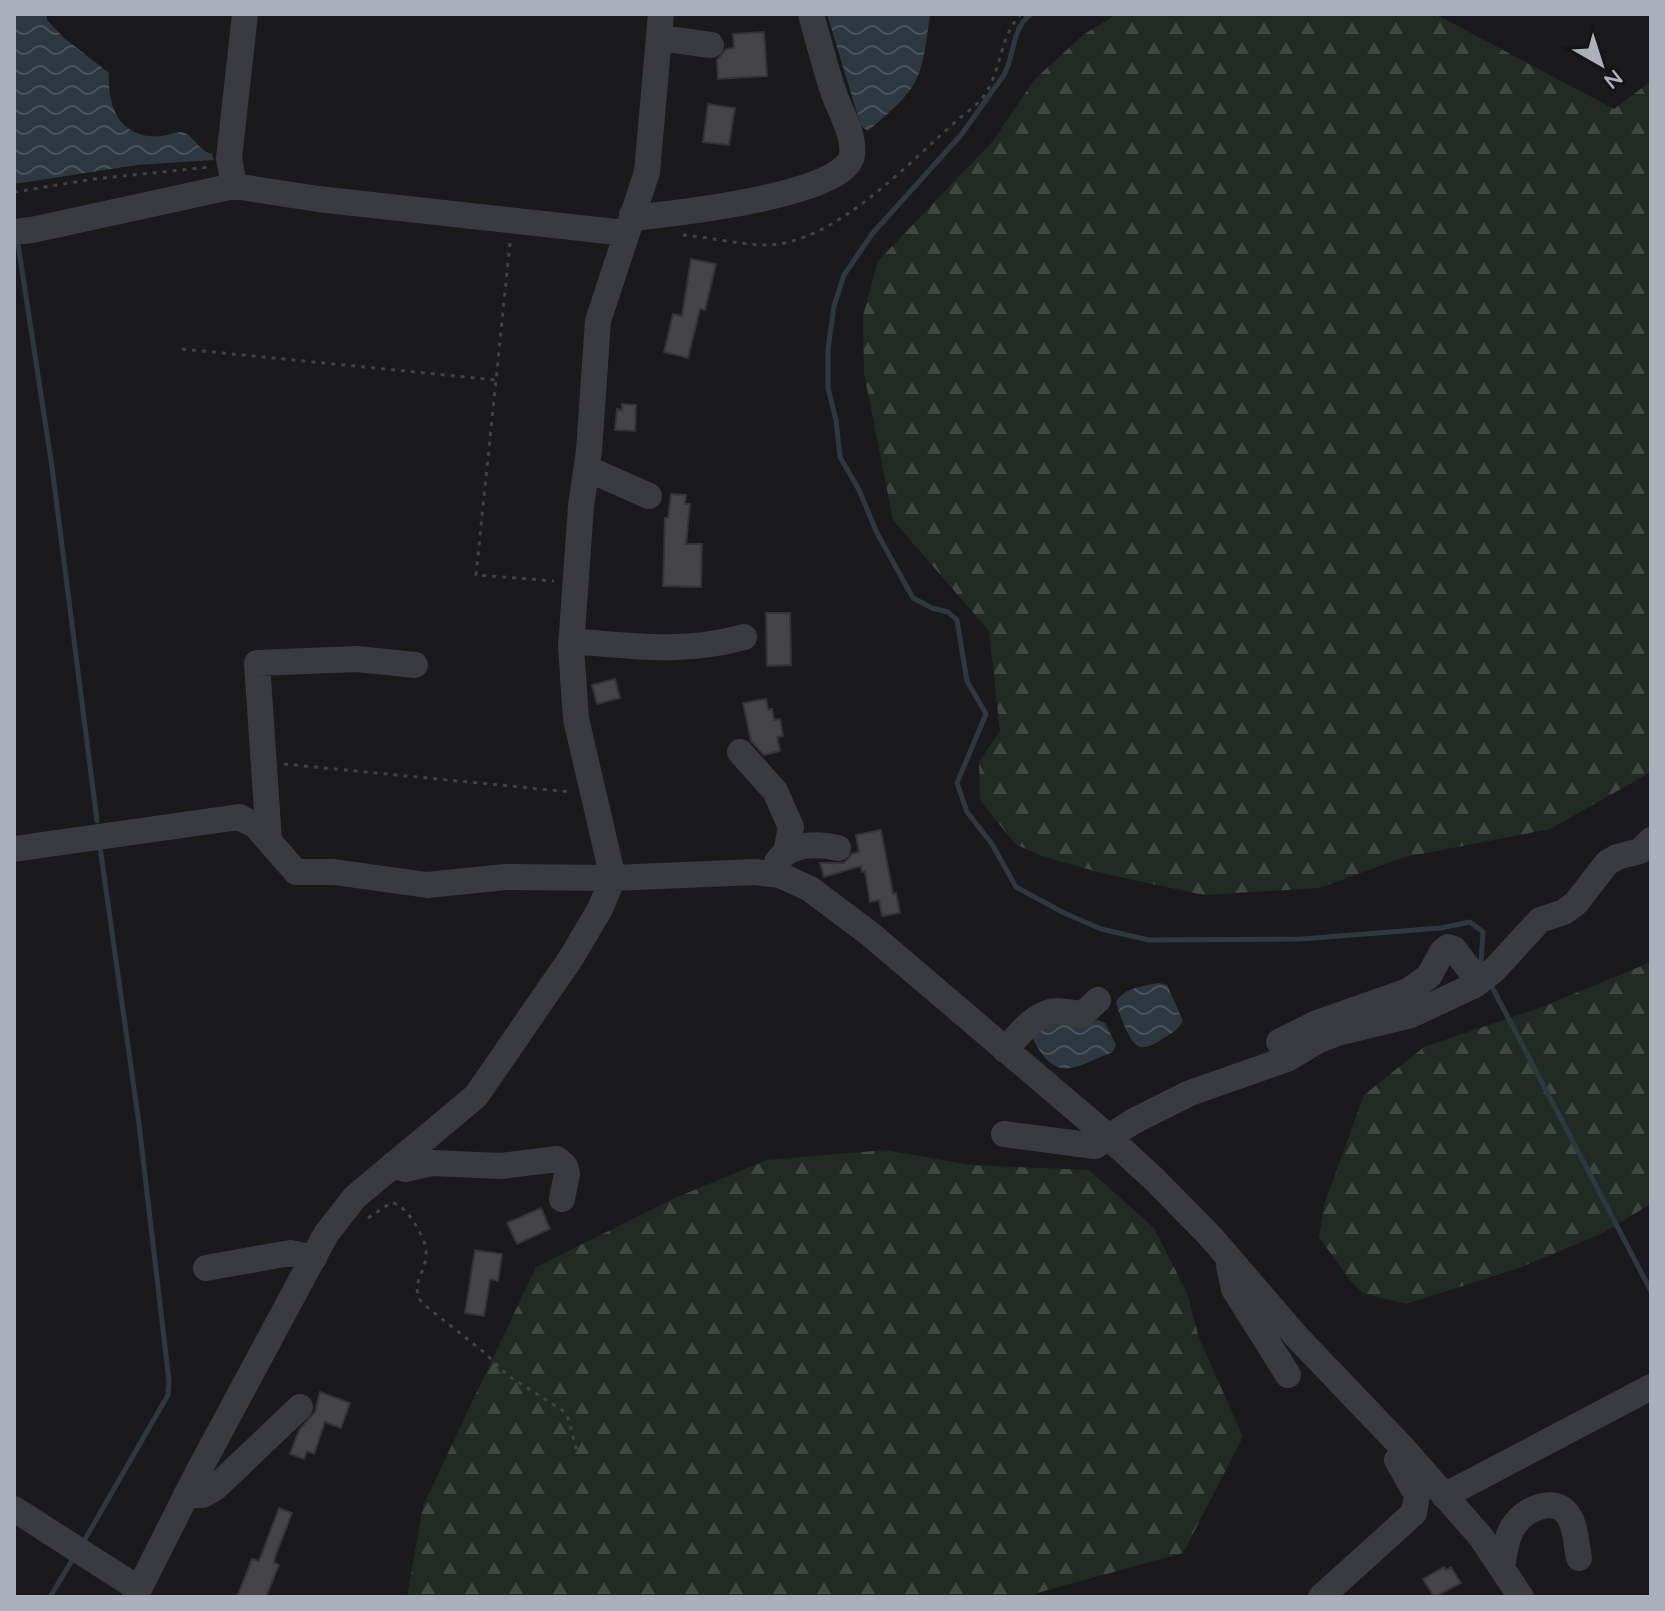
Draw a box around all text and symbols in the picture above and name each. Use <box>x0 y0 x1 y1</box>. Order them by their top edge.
north arrow <box>1561 24 1641 104</box>
text: N <box>1598 64 1629 96</box>

